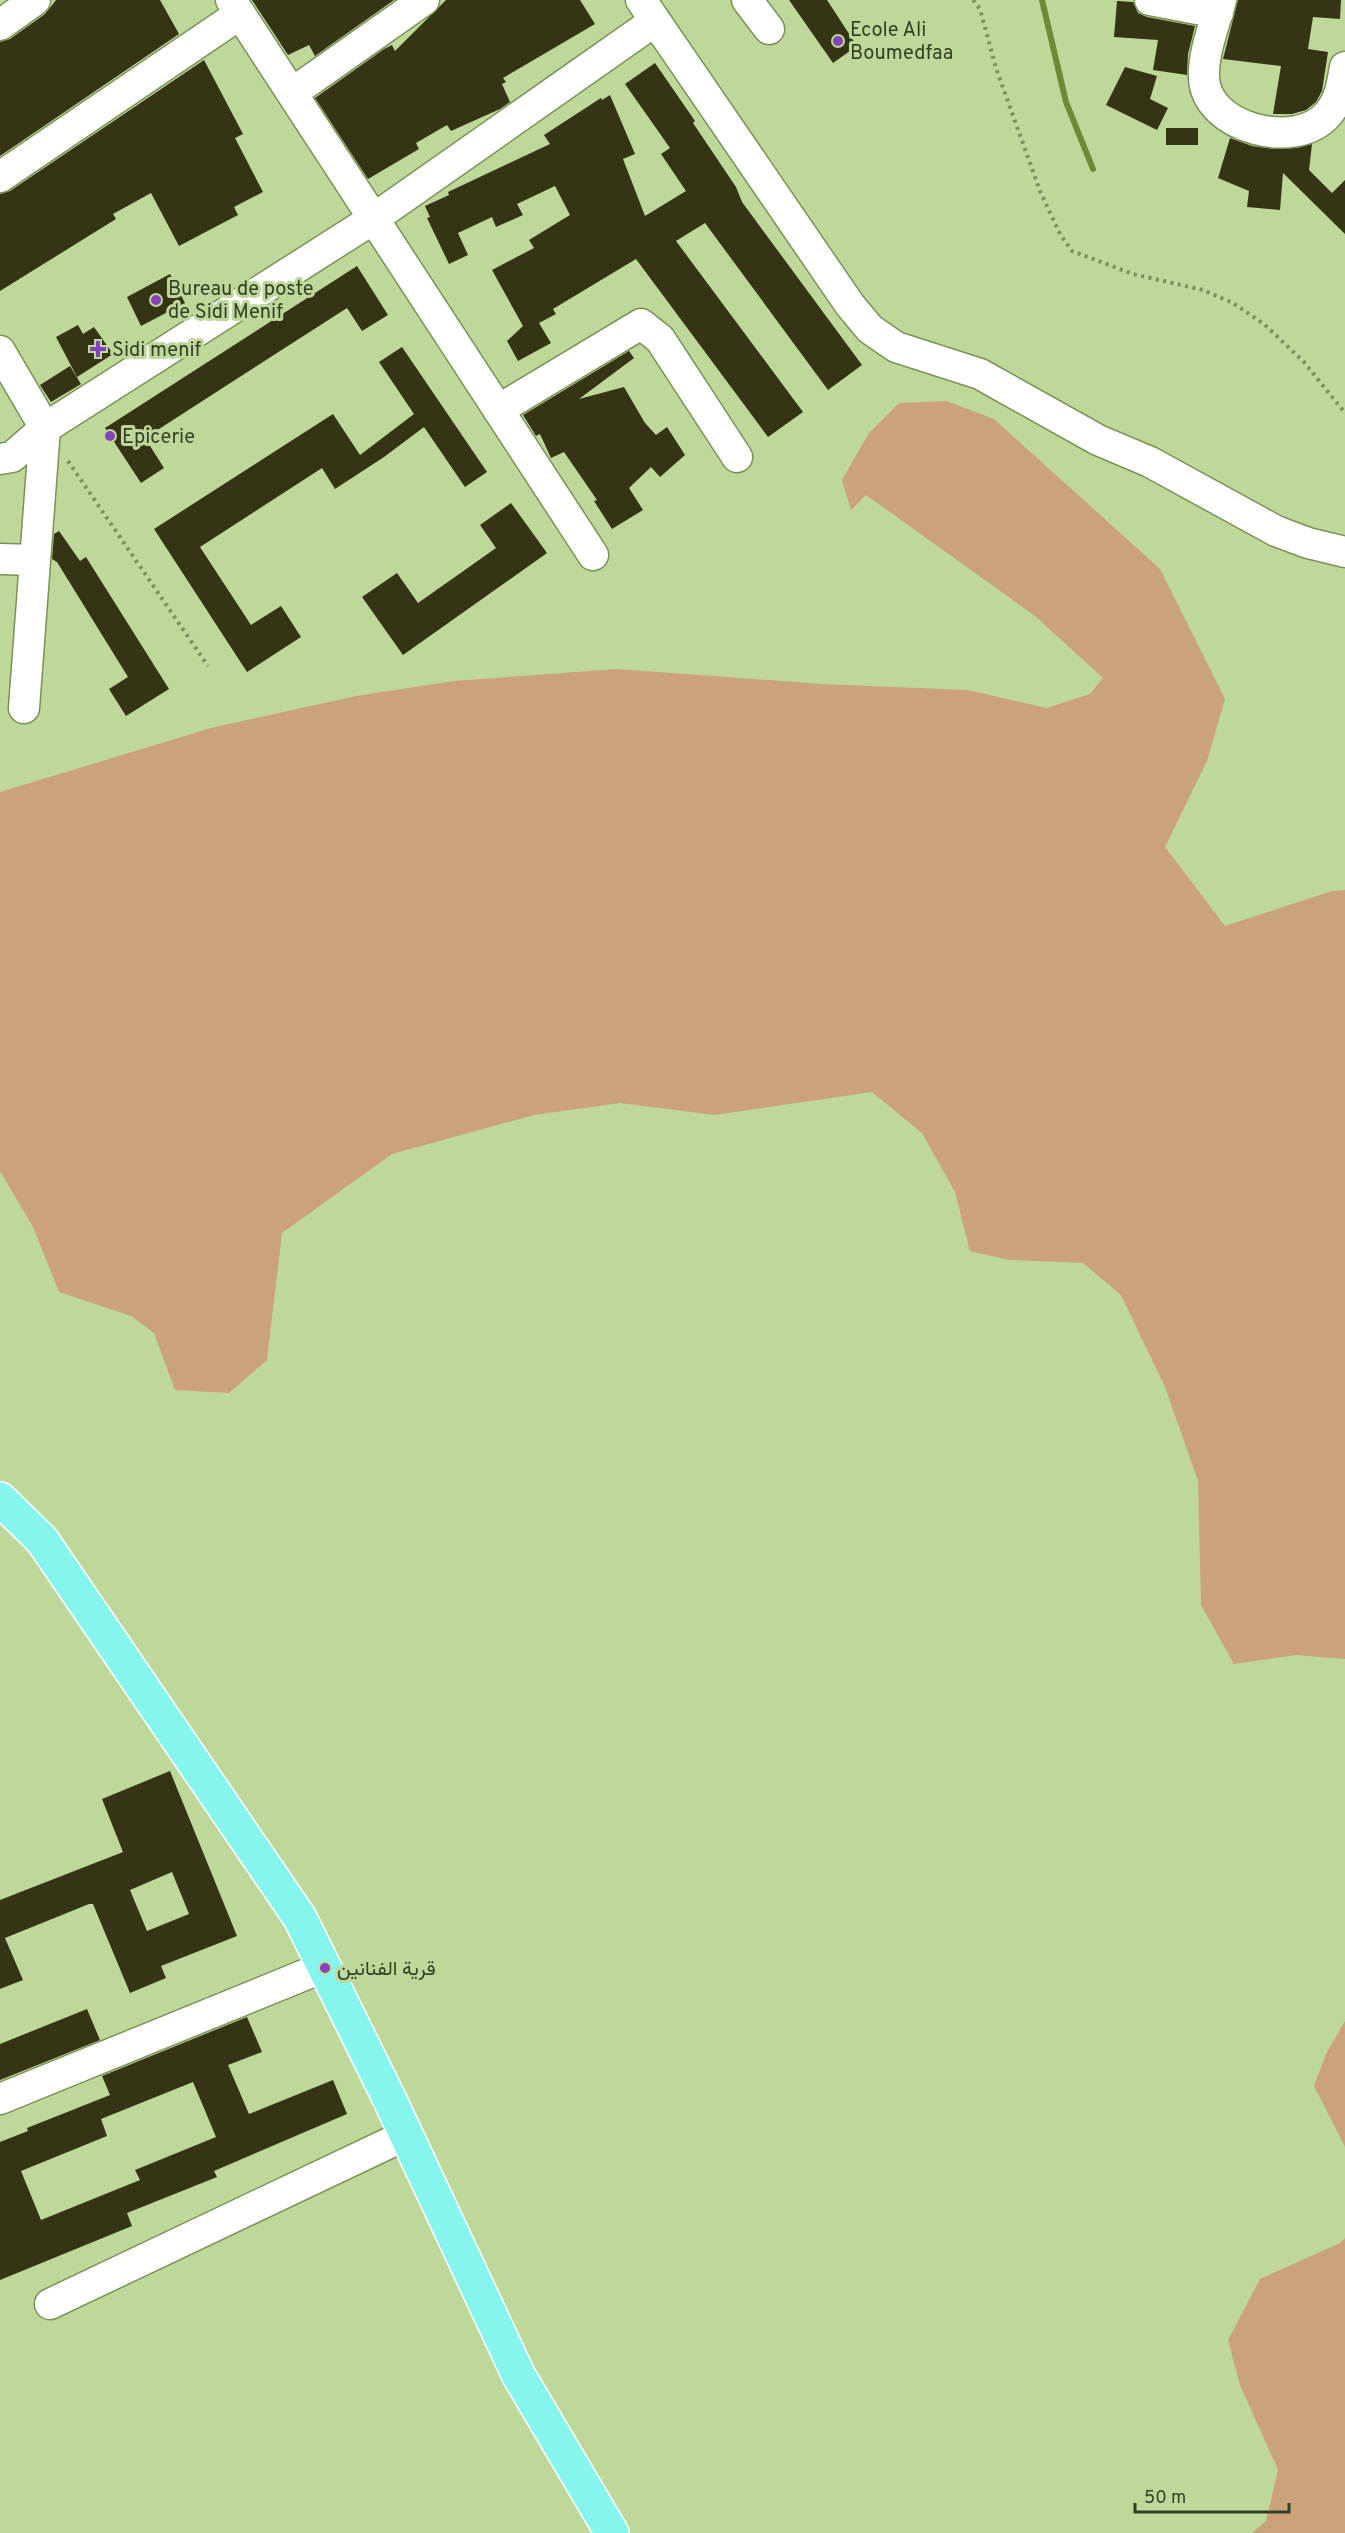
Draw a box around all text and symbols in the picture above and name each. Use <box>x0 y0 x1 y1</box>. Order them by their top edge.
place label: Ecole Ali Boumedfaa <box>850 18 953 67</box>
marker: Ecole Ali Boumedfaa <box>831 34 845 48</box>
place label: Bureau de poste de Sidi Menif <box>168 277 314 326</box>
marker: Bureau de poste de Sidi Menif <box>149 293 163 307</box>
place label: Sidi menif <box>112 338 202 364</box>
marker: Sidi menif <box>89 340 107 358</box>
place label: Epicerie <box>122 425 195 451</box>
marker: Epicerie <box>103 429 117 443</box>
place label: قرية الفنانين <box>337 1957 436 1983</box>
marker: قرية الفنانين <box>318 1961 332 1975</box>
scale bar <box>1135 2476 1290 2514</box>
text: 50 m <box>1144 2487 1186 2510</box>

